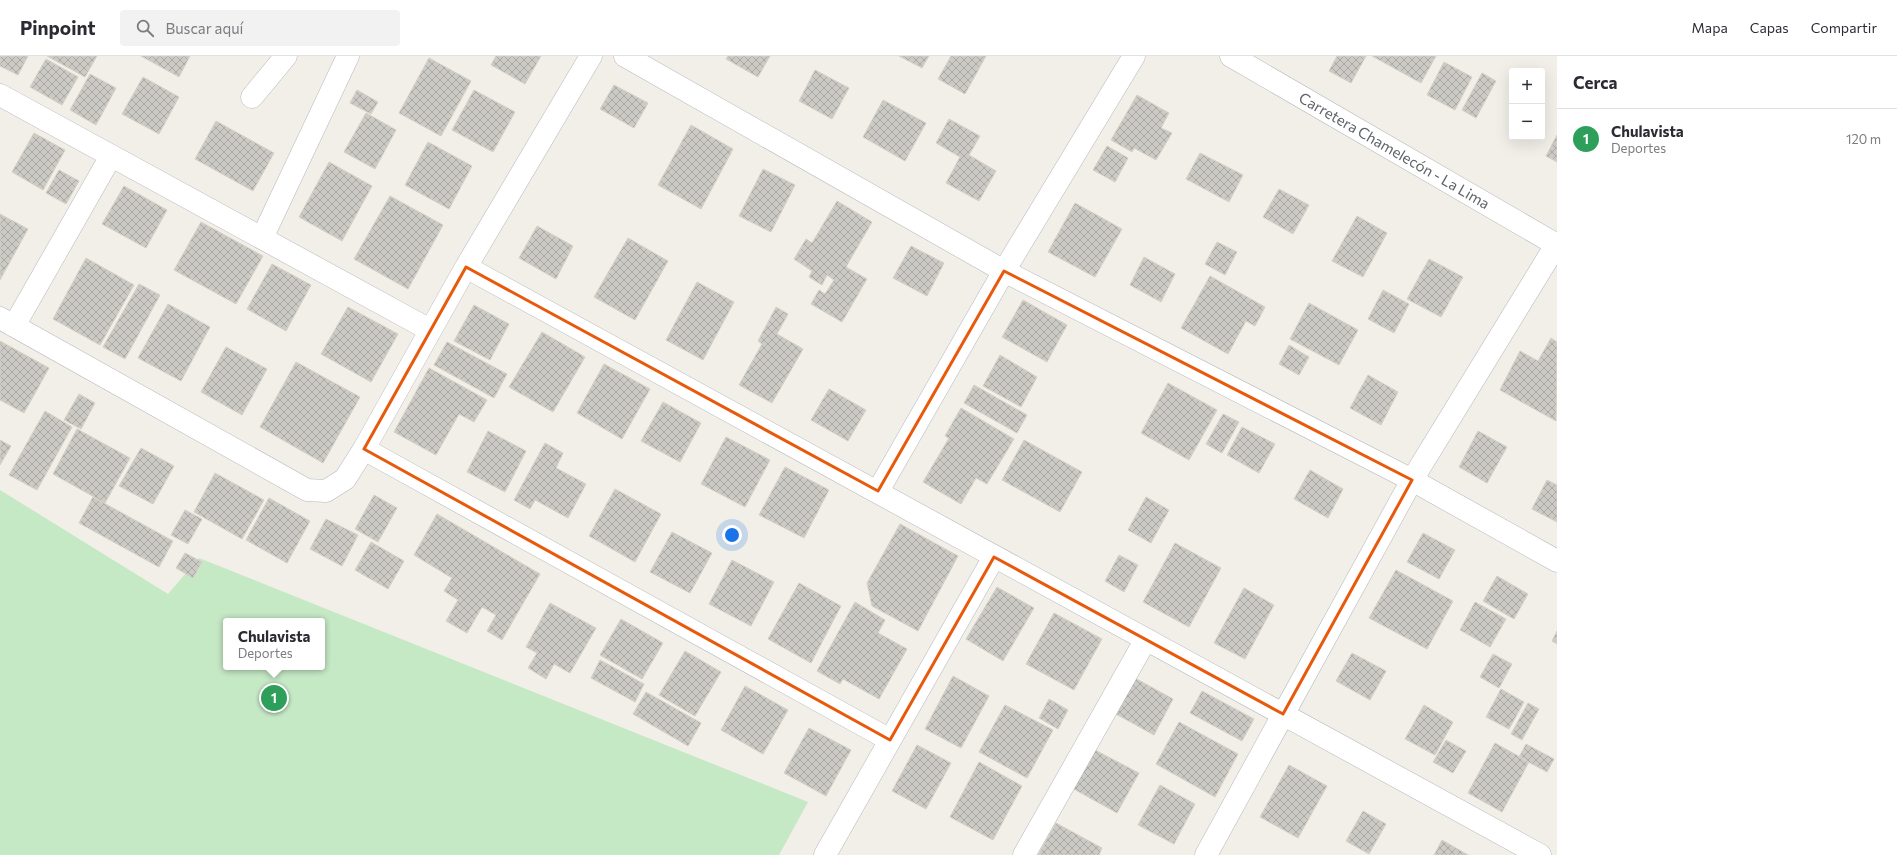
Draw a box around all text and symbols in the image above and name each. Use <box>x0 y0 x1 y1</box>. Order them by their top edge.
search box <box>120 10 400 46</box>
text: Pinpoint <box>20 16 96 39</box>
icon: search <box>134 17 156 39</box>
text: Buscar aquí <box>166 19 243 37</box>
text: Mapa <box>1692 19 1728 36</box>
text: Capas <box>1750 19 1789 36</box>
text: Compartir <box>1811 19 1877 36</box>
map controls <box>1509 68 1545 140</box>
button: + <box>1509 68 1545 104</box>
text: Cerca <box>1573 72 1618 93</box>
street label: Carretera Chamelecón - La Lima <box>1296 88 1493 212</box>
button: − <box>1509 104 1545 140</box>
text: Chulavista <box>1611 122 1684 140</box>
text: 1 <box>1583 131 1589 147</box>
text: 120 m <box>1846 131 1881 147</box>
text: Deportes <box>1611 140 1666 156</box>
your location <box>722 525 742 545</box>
popup <box>223 618 325 670</box>
text: Chulavista <box>238 627 310 645</box>
text: Deportes <box>238 645 293 661</box>
pin: 1 <box>261 683 287 713</box>

